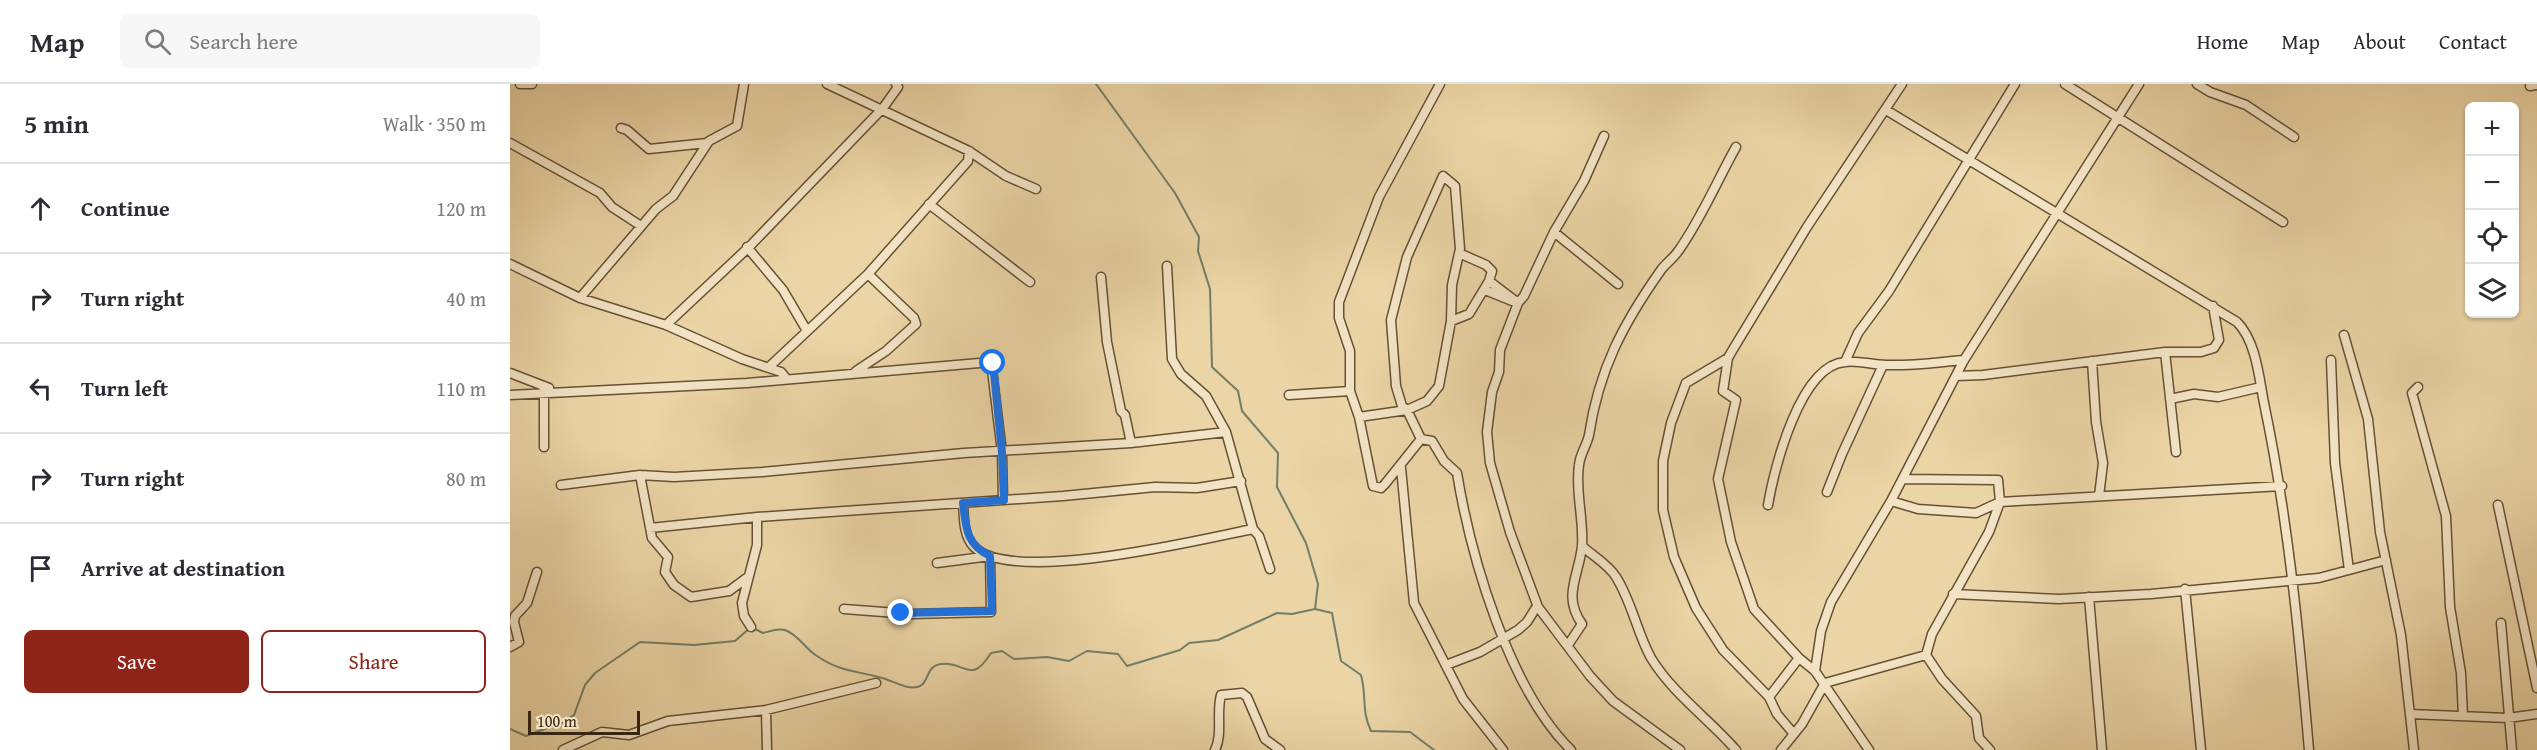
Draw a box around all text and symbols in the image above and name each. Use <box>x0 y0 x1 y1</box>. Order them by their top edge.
search box <box>120 14 540 68</box>
text: Map <box>30 21 84 62</box>
icon: search <box>141 25 174 58</box>
text: Search here <box>189 25 298 57</box>
text: Home <box>2197 26 2248 57</box>
text: Map <box>2281 26 2320 57</box>
text: About <box>2353 26 2406 57</box>
text: Contact <box>2439 26 2507 57</box>
map controls <box>2465 102 2519 318</box>
button: + <box>2465 102 2519 156</box>
text: 5 min <box>24 104 89 143</box>
text: Walk · 350 m <box>383 109 486 138</box>
button: − <box>2465 156 2519 210</box>
icon: ahead <box>24 192 57 225</box>
text: Continue <box>81 192 170 224</box>
text: 120 m <box>436 194 486 223</box>
button: locate <box>2465 210 2519 264</box>
button: layers <box>2465 264 2519 318</box>
icon: right <box>24 282 57 315</box>
text: Turn right <box>81 282 184 314</box>
text: 40 m <box>446 284 486 313</box>
route start <box>979 349 1005 375</box>
icon: left <box>24 372 57 405</box>
text: Turn left <box>81 372 168 404</box>
text: 110 m <box>436 374 486 403</box>
icon: right <box>24 462 57 495</box>
text: Turn right <box>81 462 184 494</box>
text: 80 m <box>446 464 486 493</box>
icon: arrive <box>24 552 57 585</box>
text: Arrive at destination <box>81 552 285 584</box>
route end <box>887 599 913 625</box>
button: Save <box>24 630 249 693</box>
button: Share <box>261 630 486 693</box>
scale bar <box>528 708 640 736</box>
text: 100 m <box>537 709 577 733</box>

